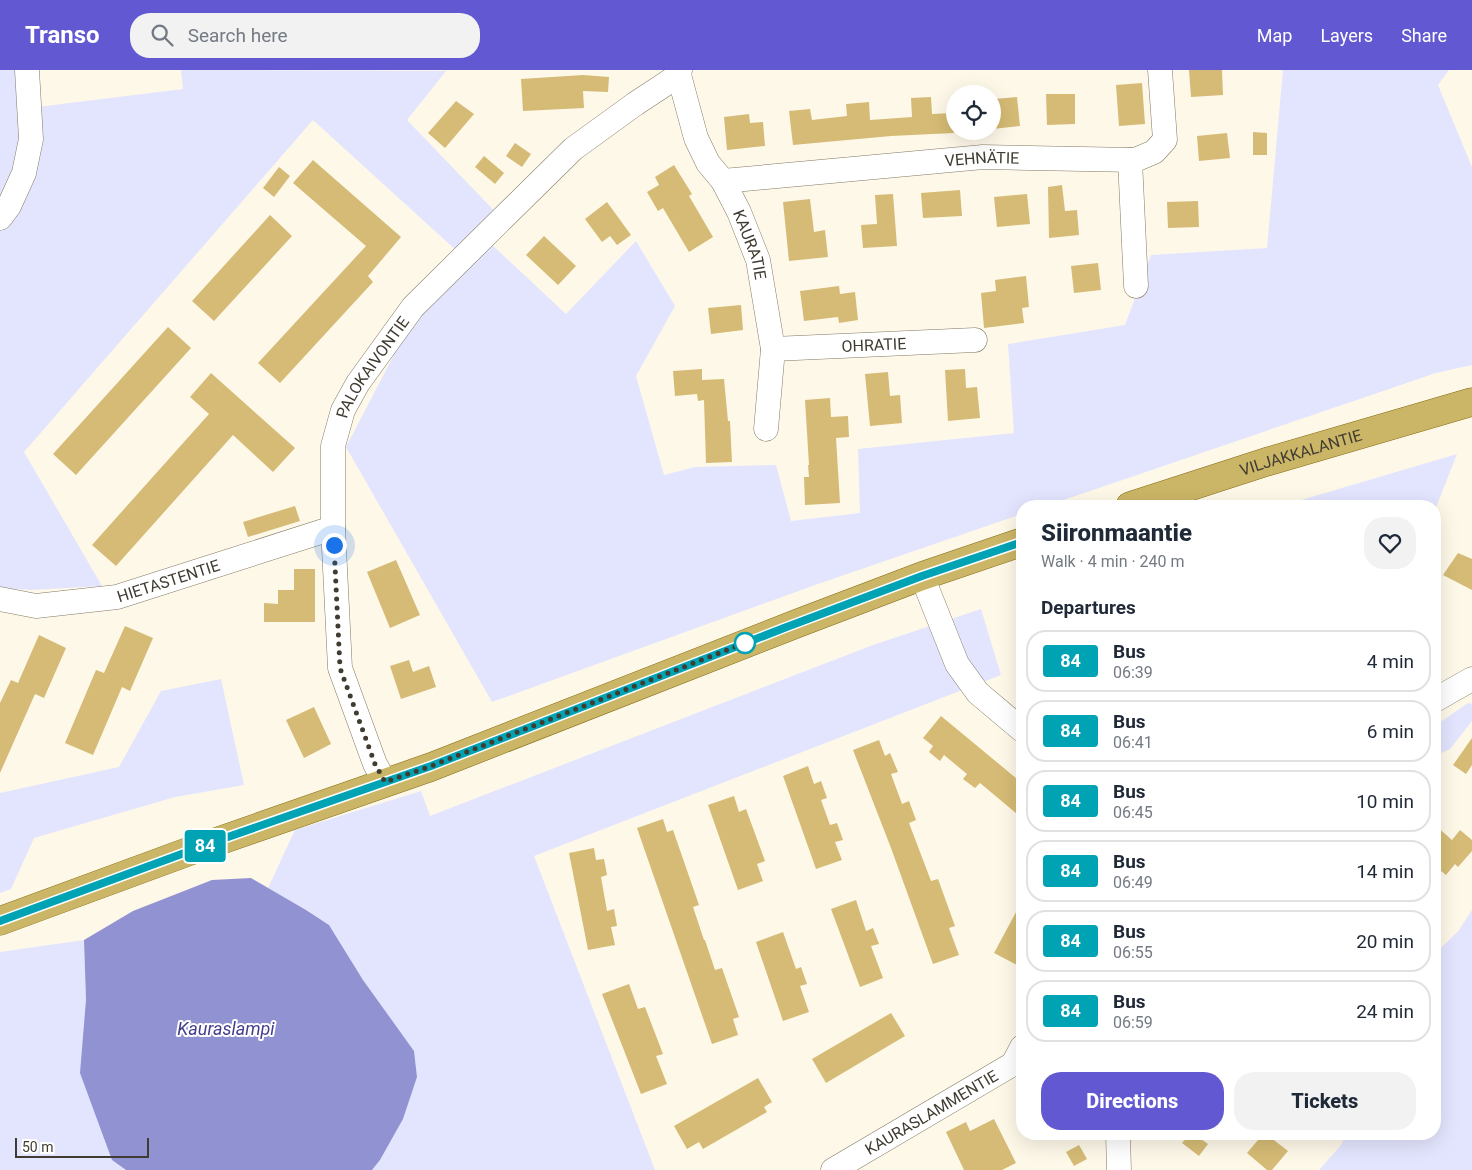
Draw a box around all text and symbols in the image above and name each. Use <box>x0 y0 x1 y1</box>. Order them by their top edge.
search box <box>130 13 480 58</box>
text: Transo <box>25 21 100 49</box>
icon: search <box>148 21 176 49</box>
text: Search here <box>188 24 288 47</box>
text: Map <box>1257 25 1292 46</box>
text: Layers <box>1320 25 1373 46</box>
text: Share <box>1401 25 1447 46</box>
map controls <box>946 85 1001 140</box>
button: locate <box>946 85 1001 140</box>
street label: VEHNÄTIE <box>944 147 1019 170</box>
street label: KAURATIE <box>729 207 771 281</box>
street label: PALOKAIVONTIE <box>332 312 413 420</box>
street label: OHRATIE <box>841 334 907 355</box>
street label: VILJAKKALANTIE <box>1237 425 1364 479</box>
button: heart <box>1364 517 1416 569</box>
text: Siironmaantie <box>1041 519 1192 547</box>
your location <box>322 533 347 558</box>
text: Walk · 4 min · 240 m <box>1041 552 1185 571</box>
street label: HIETASTENTIE <box>115 555 222 606</box>
text: Departures <box>1041 596 1136 619</box>
unlabelled marker <box>734 632 756 654</box>
text: Bus <box>1113 640 1146 663</box>
text: 84 <box>1060 650 1081 671</box>
text: 4 min <box>1367 650 1414 673</box>
text: 06:39 <box>1113 663 1153 682</box>
text: Bus <box>1113 710 1146 733</box>
text: 84 <box>1060 720 1081 741</box>
text: 6 min <box>1367 720 1414 743</box>
text: 06:41 <box>1113 733 1153 752</box>
text: Bus <box>1113 780 1146 803</box>
text: 84 <box>1060 790 1081 811</box>
text: 10 min <box>1356 790 1414 813</box>
text: 06:45 <box>1113 803 1153 822</box>
line badge: 84 <box>182 830 228 862</box>
text: 84 <box>195 835 215 856</box>
text: Bus <box>1113 850 1146 873</box>
text: 84 <box>1060 860 1081 881</box>
text: 14 min <box>1356 860 1414 883</box>
text: 06:49 <box>1113 873 1153 892</box>
text: Bus <box>1113 920 1146 943</box>
text: 84 <box>1060 930 1081 951</box>
text: 20 min <box>1356 930 1414 953</box>
text: 06:55 <box>1113 943 1153 962</box>
text: Bus <box>1113 990 1146 1013</box>
text: 84 <box>1060 1000 1081 1021</box>
text: 24 min <box>1356 1000 1414 1023</box>
text: 06:59 <box>1113 1013 1153 1032</box>
water label: Kauraslampi <box>177 1018 275 1039</box>
street label: KAURASLAMMENTIE <box>861 1066 1001 1159</box>
button: Directions <box>1041 1072 1224 1130</box>
button: Tickets <box>1234 1072 1416 1130</box>
scale bar <box>15 1135 149 1158</box>
text: 50 m <box>22 1139 54 1155</box>

